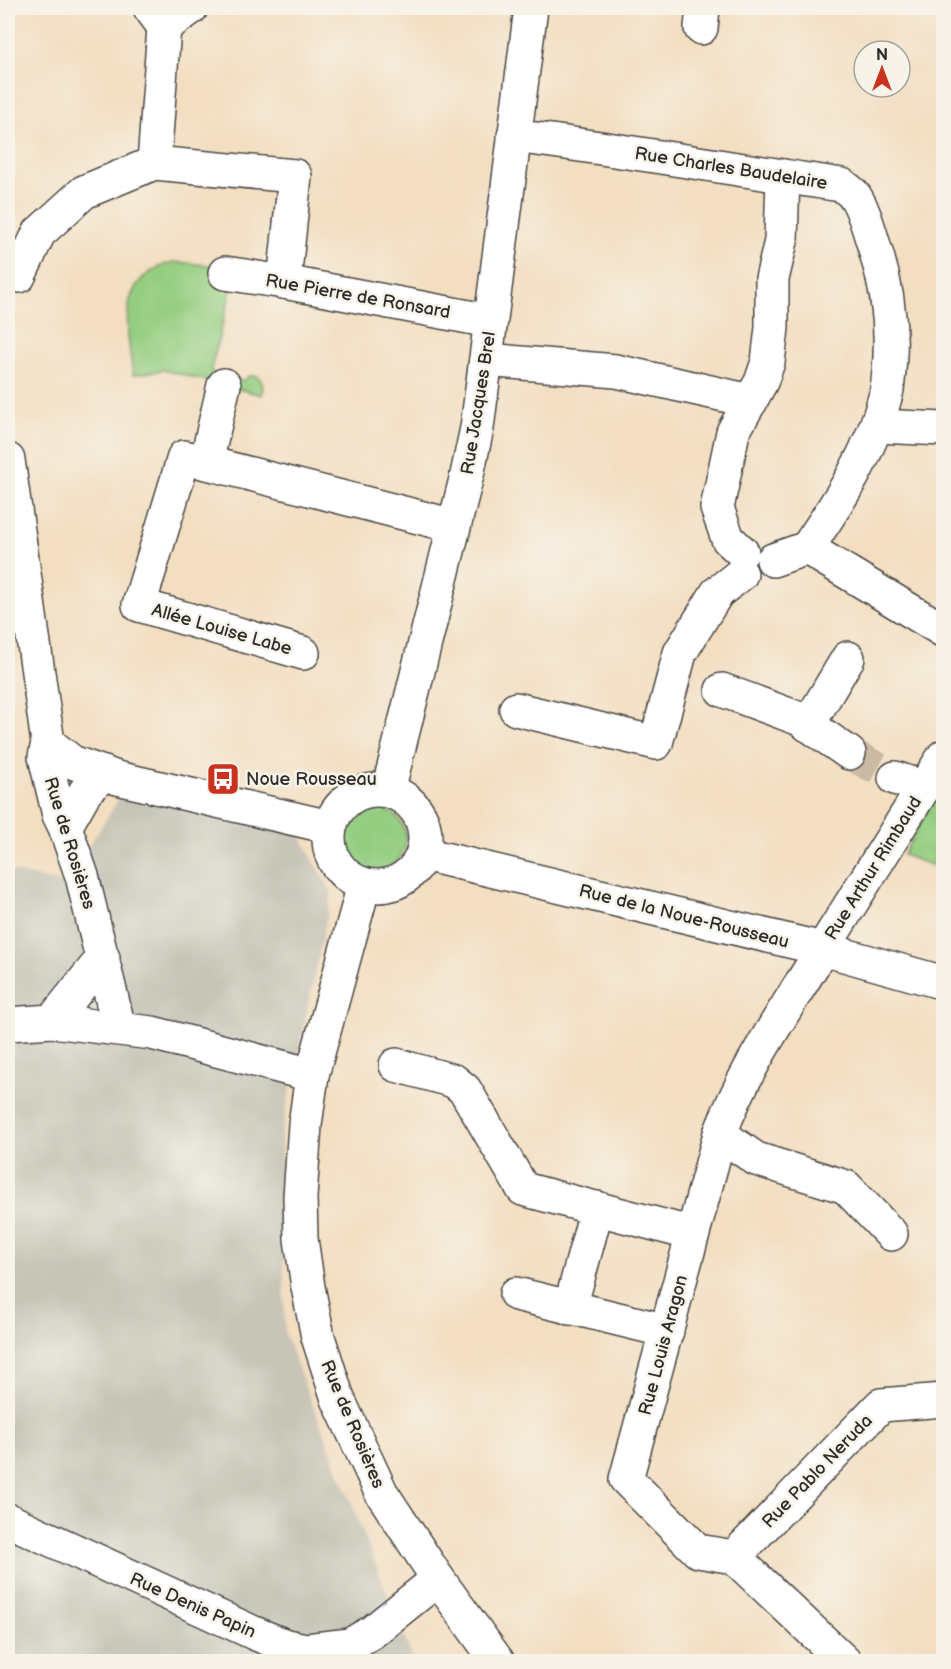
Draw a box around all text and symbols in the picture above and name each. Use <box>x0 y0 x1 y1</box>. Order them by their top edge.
north arrow <box>852 39 912 99</box>
text: N <box>876 46 888 65</box>
street label: Rue Charles Baudelaire <box>633 143 829 194</box>
street label: Rue Pierre de Ronsard <box>264 270 452 323</box>
street label: Rue Jacques Brel <box>457 330 500 476</box>
street label: Allée Louise Labe <box>149 599 295 660</box>
bus stop icon: Noue Rousseau <box>205 761 241 797</box>
place label: Noue Rousseau <box>246 769 377 790</box>
street label: Rue de Rosières <box>39 775 100 912</box>
street label: Rue Arthur Rimbaud <box>821 793 926 944</box>
street label: Rue de la Noue-Rousseau <box>577 880 791 953</box>
street label: Rue Louis Aragon <box>635 1273 692 1418</box>
street label: Rue de Rosières <box>316 1357 389 1491</box>
street label: Rue Pablo Neruda <box>758 1410 877 1532</box>
street label: Rue Denis Papin <box>127 1568 259 1643</box>

